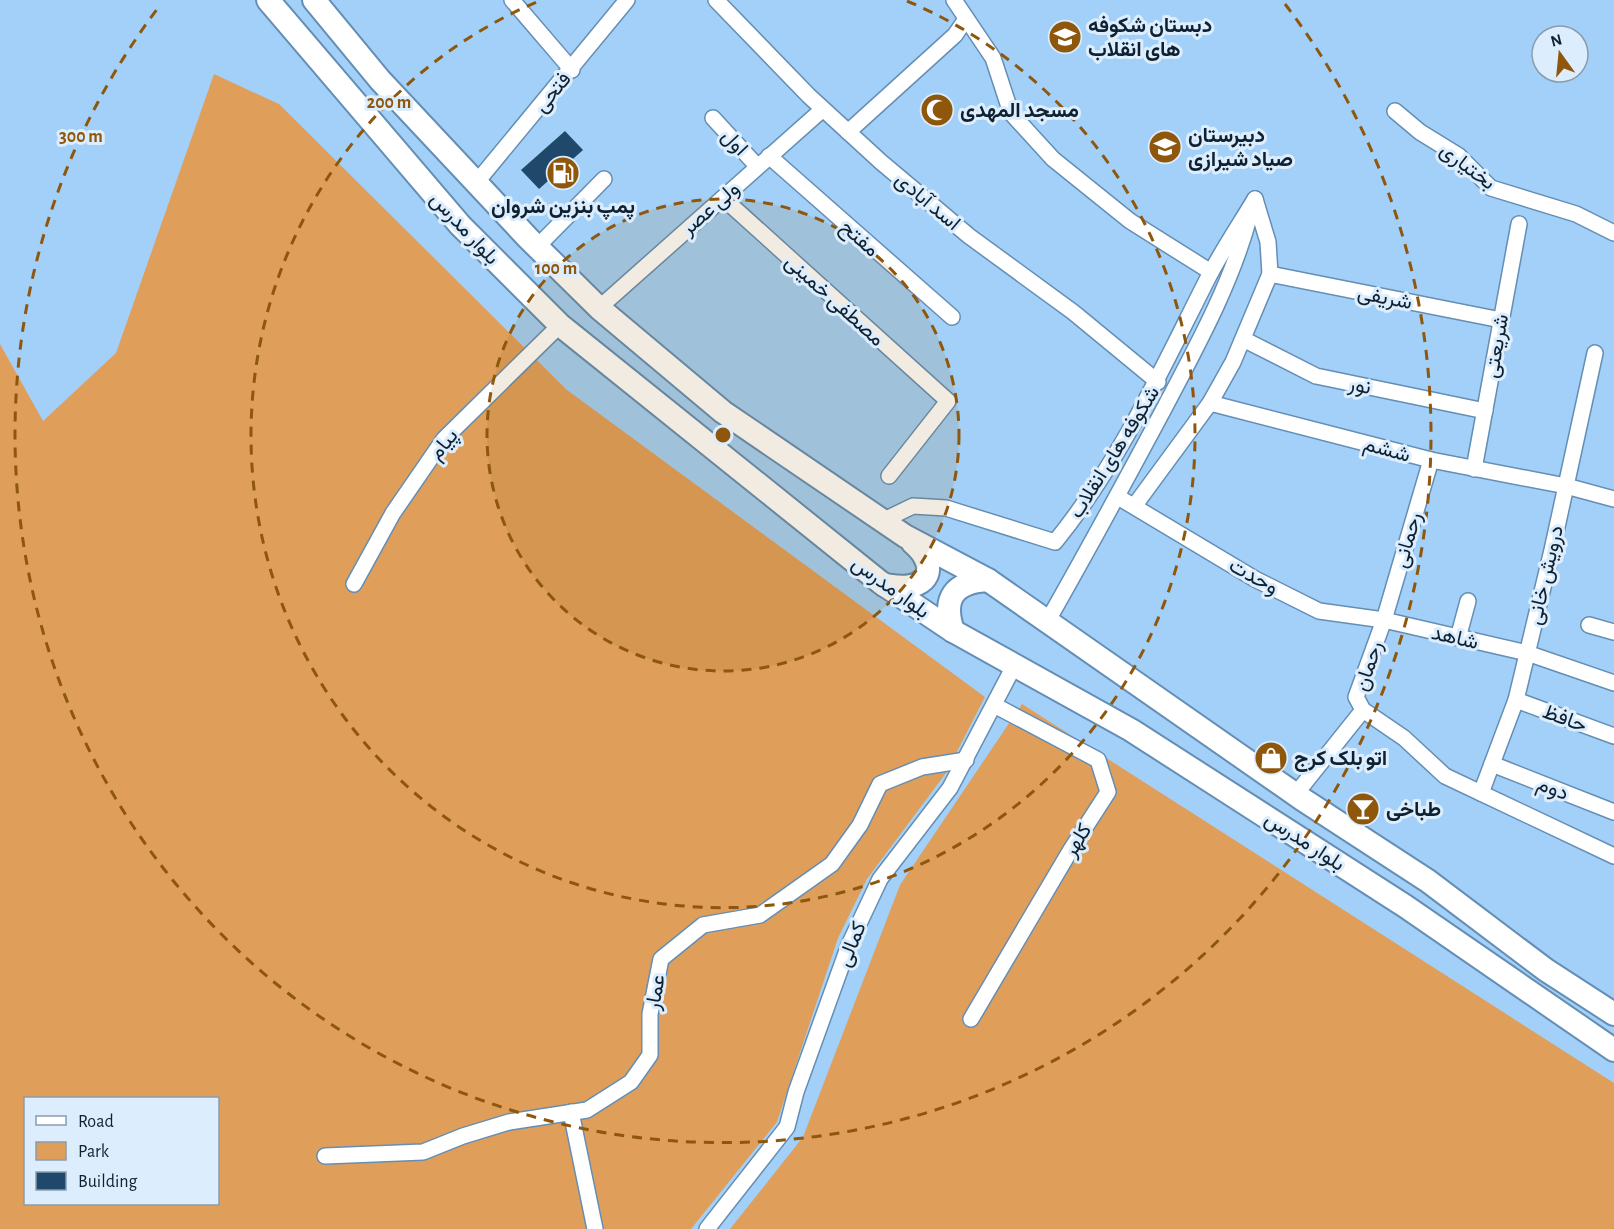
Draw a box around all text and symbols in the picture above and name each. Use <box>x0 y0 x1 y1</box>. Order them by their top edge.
place label: دبستان شکوفه های انقلاب <box>1088 15 1212 61</box>
school or university icon: دبستان شکوفه های انقلاب <box>1047 19 1083 55</box>
north arrow <box>1530 24 1590 84</box>
text: N <box>1549 31 1564 50</box>
street label: فتحی <box>530 68 576 117</box>
mosque icon: مسجد المهدی <box>919 92 955 128</box>
text: 200 m <box>367 94 411 112</box>
place label: مسجد المهدی <box>960 100 1079 123</box>
street label: اول <box>716 125 752 161</box>
place label: دبیرستان صیاد شیرازی <box>1188 125 1293 172</box>
text: 300 m <box>59 128 103 146</box>
school or university icon: دبیرستان صیاد شیرازی <box>1147 129 1183 165</box>
street label: بختیاری <box>1435 139 1499 195</box>
fuel station icon: پمپ بنزین شروان <box>545 155 581 191</box>
street label: اسد آبادی <box>891 168 964 235</box>
street label: ولی عصر <box>676 178 745 241</box>
street label: بلوار مدرس <box>425 188 503 270</box>
place label: پمپ بنزین شروان <box>491 196 635 220</box>
street label: مفتح <box>834 216 883 263</box>
street label: مصطفی خمینی <box>780 251 888 351</box>
text: 100 m <box>535 260 577 278</box>
street label: شریفی <box>1355 282 1414 315</box>
street label: شریعتی <box>1481 313 1514 380</box>
street label: نور <box>1345 373 1373 400</box>
street label: شکوفه های انقلاب <box>1065 383 1165 523</box>
street label: پیام <box>425 425 464 466</box>
centre of rings <box>713 425 733 445</box>
street label: ششم <box>1360 433 1413 469</box>
street label: رحمانی <box>1390 510 1427 571</box>
street label: درویش خانی <box>1524 523 1569 627</box>
street label: بلوار مدرس <box>847 552 933 624</box>
street label: وحدت <box>1225 554 1282 600</box>
street label: شاهد <box>1429 622 1481 653</box>
street label: رحمان <box>1351 638 1388 694</box>
street label: حافظ <box>1540 701 1590 736</box>
shop icon: اتو بلک کرج <box>1253 740 1289 776</box>
place label: اتو بلک کرج <box>1294 748 1387 772</box>
street label: دوم <box>1533 773 1571 807</box>
bar icon: طباخی <box>1345 791 1381 827</box>
place label: طباخی <box>1386 799 1441 821</box>
street label: بلوار مدرس <box>1260 808 1348 877</box>
street label: کلهر <box>1059 820 1097 862</box>
street label: کمالی <box>833 919 871 970</box>
street label: عمار <box>642 973 671 1013</box>
legend <box>24 1097 219 1205</box>
text: Road <box>78 1113 114 1131</box>
text: Park <box>78 1143 110 1161</box>
text: Building <box>78 1173 138 1191</box>

